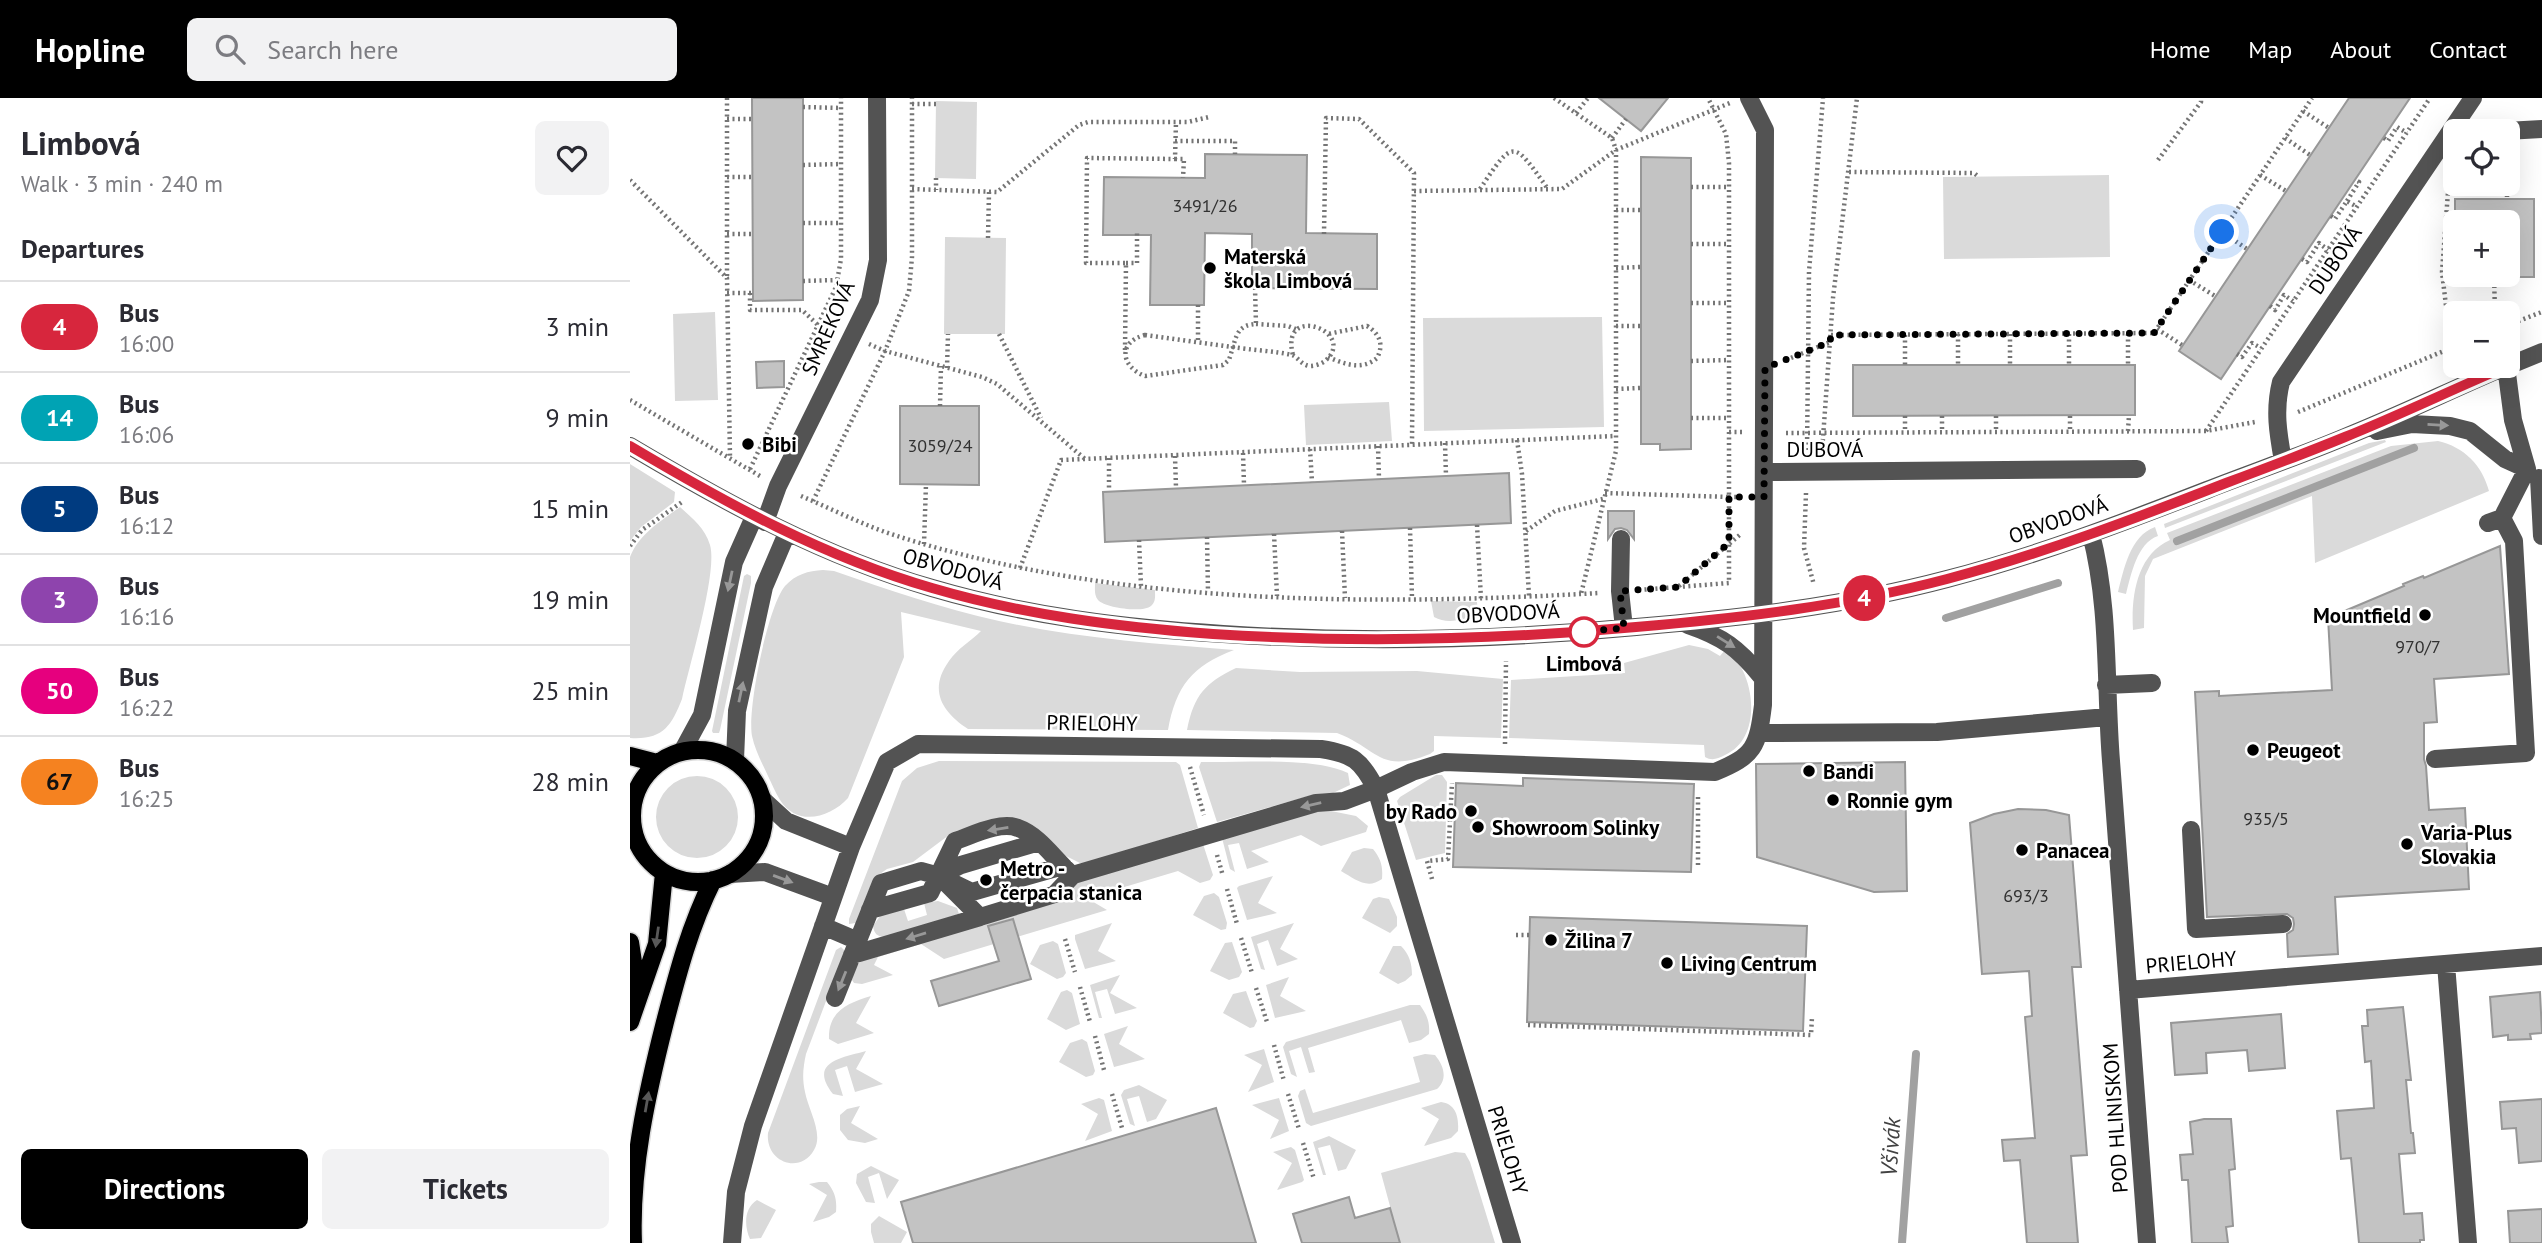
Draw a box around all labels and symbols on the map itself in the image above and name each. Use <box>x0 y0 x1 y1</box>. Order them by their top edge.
house number: 3491/26 <box>1172 194 1238 217</box>
your location <box>2204 214 2239 249</box>
street label: DUBOVÁ <box>2302 220 2368 299</box>
place label: Materská škola Limbová <box>1224 243 1352 294</box>
marker: Materská škola Limbová <box>1202 260 1218 276</box>
street label: SMREKOVÁ <box>795 276 861 379</box>
one-way arrow <box>2427 420 2449 431</box>
place label: Bibi <box>762 431 797 458</box>
house number: 3059/24 <box>907 434 973 457</box>
marker: Bibi <box>740 436 756 452</box>
street label: DUBOVÁ <box>1787 436 1864 463</box>
street label: OBVODOVÁ <box>2005 490 2112 550</box>
street label: OBVODOVÁ <box>900 542 1007 596</box>
one-way arrow <box>725 570 736 592</box>
line badge: 4 <box>1841 575 1887 621</box>
street label: OBVODOVÁ <box>1456 597 1561 629</box>
place label: Mountfield <box>2313 602 2411 629</box>
marker: Mountfield <box>2417 607 2433 623</box>
marker: Limbová <box>1569 617 1599 647</box>
house number: 970/7 <box>2395 635 2441 658</box>
one-way arrow <box>1717 636 1736 649</box>
place label: Limbová <box>1546 650 1622 677</box>
one-way arrow <box>736 681 747 703</box>
street label: PRIELOHY <box>1046 709 1138 737</box>
place label: Peugeot <box>2267 737 2341 764</box>
marker: Peugeot <box>2245 742 2261 758</box>
place label: Bandi <box>1823 758 1874 785</box>
marker: Bandi <box>1801 763 1817 779</box>
place label: Ronnie gym <box>1847 787 1953 814</box>
marker: Ronnie gym <box>1825 792 1841 808</box>
place label: by Rado <box>1386 798 1457 825</box>
one-way arrow <box>1300 800 1322 811</box>
marker: by Rado <box>1463 803 1479 819</box>
house number: 935/5 <box>2243 807 2289 830</box>
place label: Showroom Solinky <box>1492 814 1660 841</box>
marker: Showroom Solinky <box>1470 819 1486 835</box>
place label: Varia-Plus Slovakia <box>2420 819 2512 870</box>
one-way arrow <box>987 824 1009 835</box>
marker: Varia-Plus Slovakia <box>2399 836 2415 852</box>
place label: Panacea <box>2036 837 2110 864</box>
marker: Panacea <box>2014 842 2030 858</box>
place label: Metro - čerpacia stanica <box>1000 855 1142 906</box>
marker: Metro - čerpacia stanica <box>978 872 994 888</box>
one-way arrow <box>772 873 793 884</box>
house number: 693/3 <box>2003 884 2049 907</box>
one-way arrow <box>652 926 663 948</box>
place label: Žilina 7 <box>1565 927 1633 954</box>
one-way arrow <box>905 931 926 941</box>
marker: Žilina 7 <box>1543 932 1559 948</box>
street label: PRIELOHY <box>2144 945 2238 979</box>
place label: Living Centrum <box>1681 950 1817 977</box>
marker: Living Centrum <box>1659 955 1675 971</box>
one-way arrow <box>837 970 848 991</box>
street label: POD HLINISKOM <box>2096 1042 2134 1194</box>
one-way arrow <box>642 1091 653 1113</box>
street label: PRIELOHY <box>1482 1102 1534 1198</box>
water label: Všivák <box>1873 1115 1907 1177</box>

